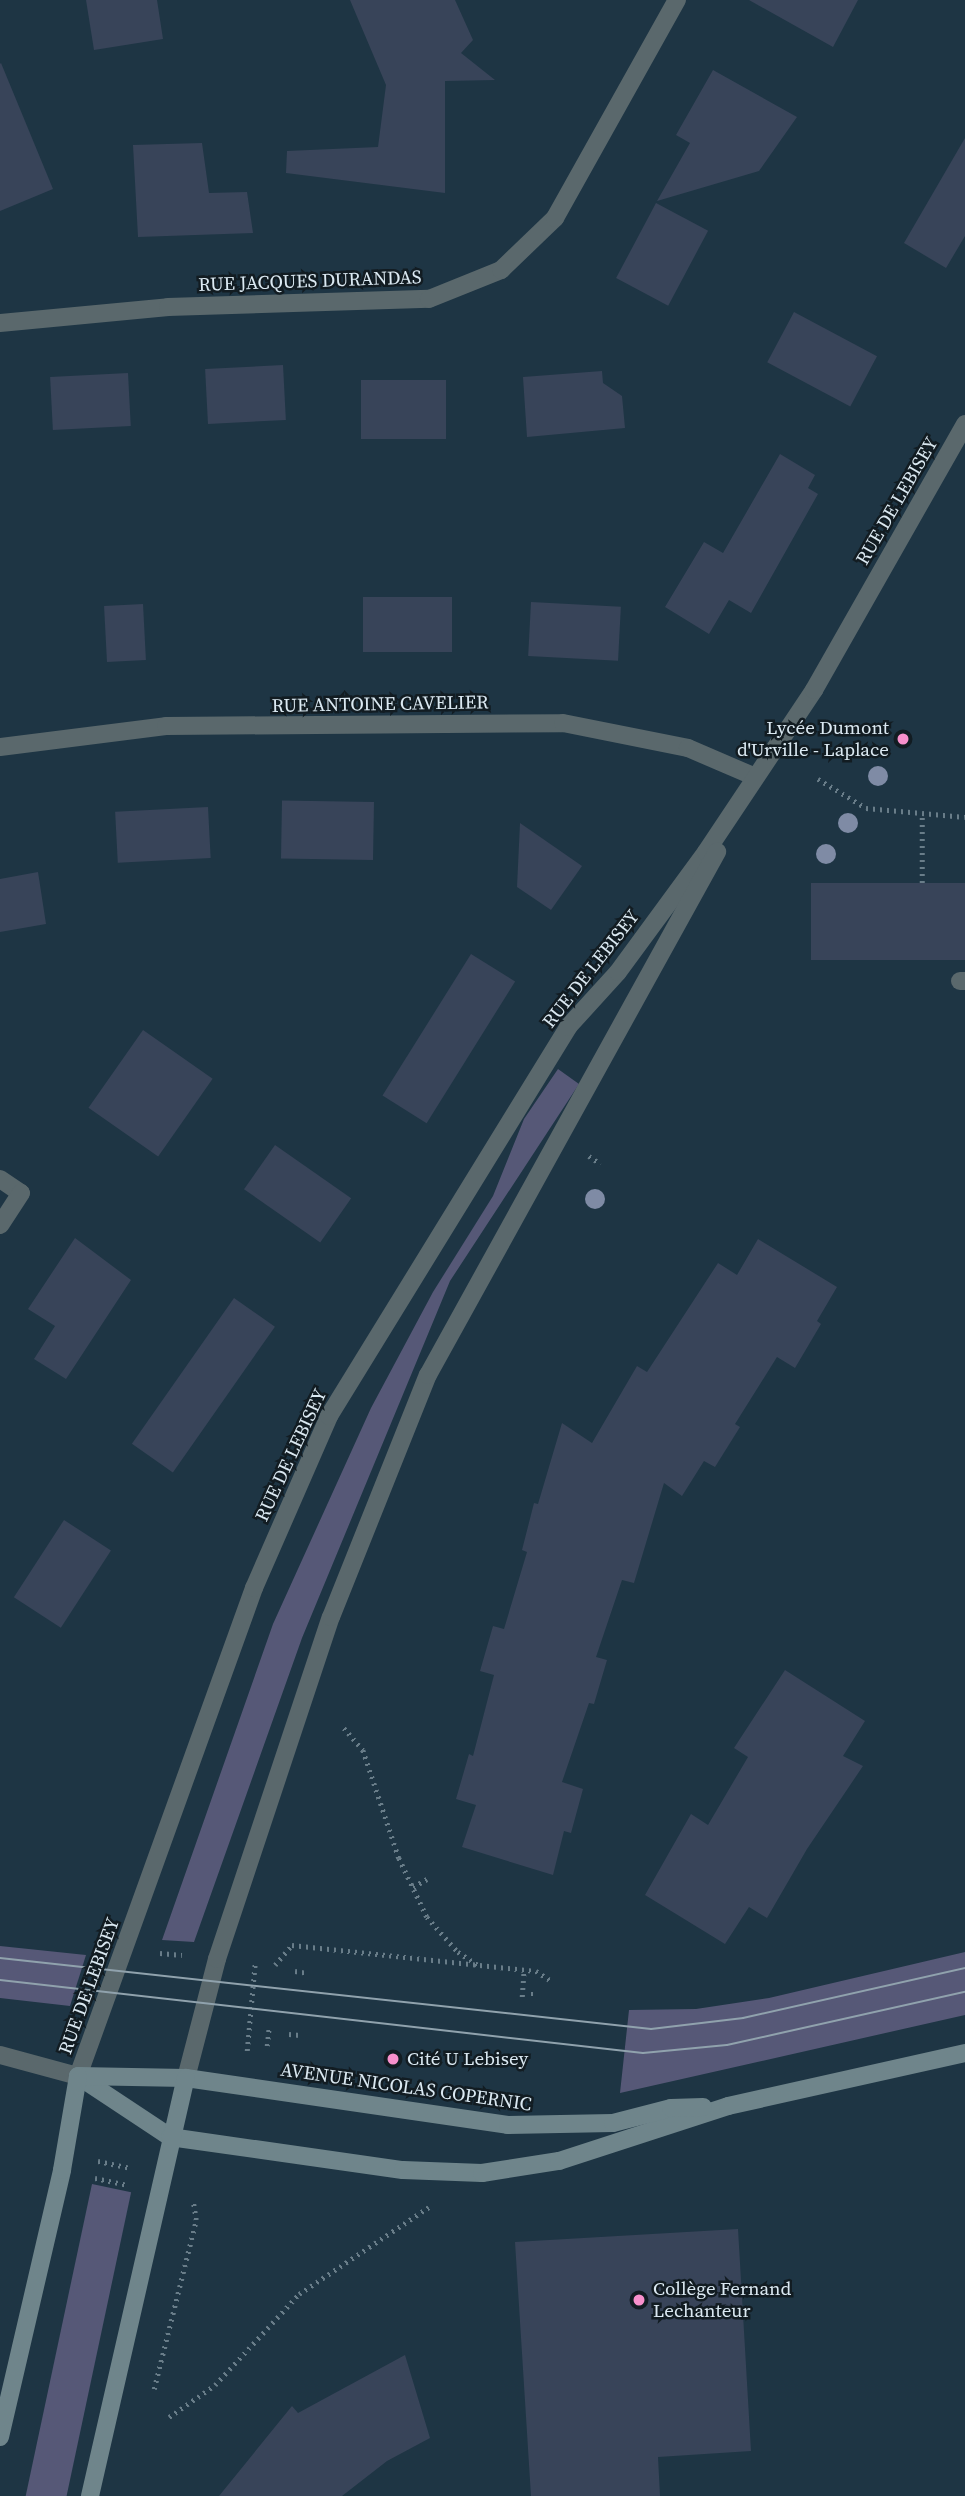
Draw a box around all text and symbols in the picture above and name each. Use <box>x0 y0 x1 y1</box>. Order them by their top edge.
street label: RUE JACQUES DURANDAS <box>198 266 422 296</box>
street label: RUE DE LEBISEY <box>851 433 943 569</box>
street label: RUE ANTOINE CAVELIER <box>271 691 489 717</box>
place label: Lycée Dumont d'Urville - Laplace <box>737 717 889 761</box>
marker: Lycée Dumont d'Urville - Laplace <box>895 731 911 747</box>
street label: RUE DE LEBISEY <box>538 905 644 1033</box>
street label: RUE DE LEBISEY <box>250 1385 332 1525</box>
street label: RUE DE LEBISEY <box>54 1915 124 2057</box>
place label: Cité U Lebisey <box>407 2048 528 2070</box>
marker: Cité U Lebisey <box>385 2051 401 2067</box>
street label: AVENUE NICOLAS COPERNIC <box>279 2058 533 2116</box>
place label: Collège Fernand Lechanteur <box>653 2278 791 2322</box>
marker: Collège Fernand Lechanteur <box>631 2292 647 2308</box>

